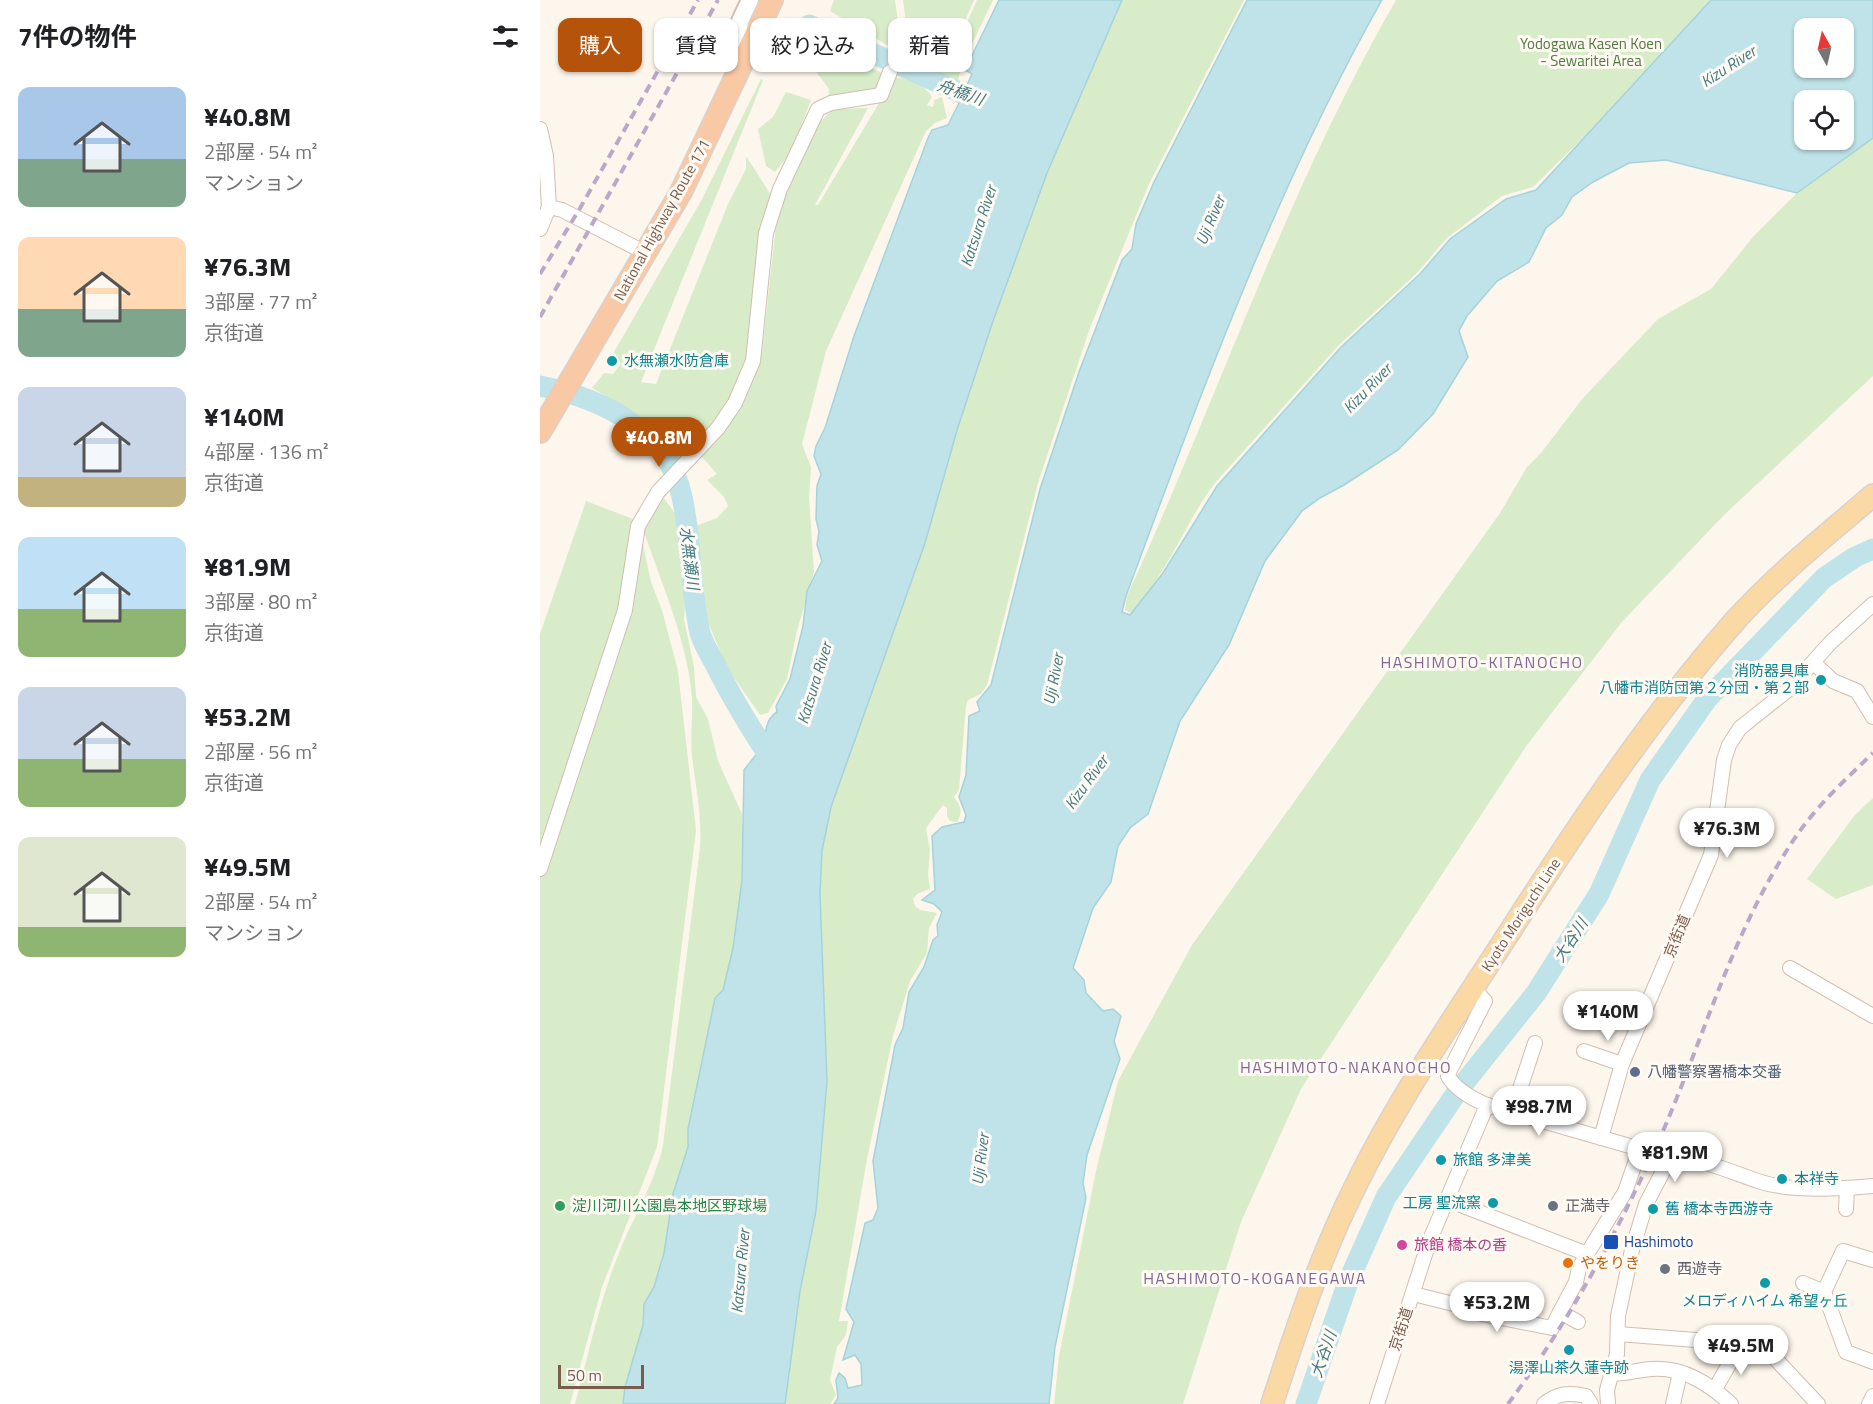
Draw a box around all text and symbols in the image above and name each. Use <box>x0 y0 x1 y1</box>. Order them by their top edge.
text: 7件の物件 <box>18 17 137 56</box>
chip: 購入 <box>558 18 642 72</box>
chip: 賃貸 <box>654 18 738 72</box>
chip: 絞り込み <box>750 18 876 72</box>
chip: 新着 <box>888 18 972 72</box>
north arrow <box>1794 18 1854 78</box>
map controls <box>1794 18 1854 150</box>
icon: filters <box>489 20 522 53</box>
park label: Yodogawa Kasen Koen - Sewaritei Area <box>1520 32 1662 72</box>
water label: Kizu River <box>1696 38 1762 93</box>
water label: 舟橋川 <box>934 73 989 112</box>
button: locate <box>1794 90 1854 150</box>
text: ¥40.8M <box>204 97 291 136</box>
icon: home <box>66 111 138 183</box>
street label: National Highway Route 171 <box>608 135 716 305</box>
text: 2部屋 · 54 m² <box>204 136 317 167</box>
text: マンション <box>204 167 304 198</box>
water label: Katsura River <box>954 180 1003 270</box>
water label: Uji River <box>1189 190 1232 248</box>
text: ¥76.3M <box>204 247 291 286</box>
icon: home <box>66 261 138 333</box>
text: 3部屋 · 77 m² <box>204 286 317 317</box>
text: 京街道 <box>204 317 264 348</box>
place label: 水無瀬水防倉庫 <box>624 349 729 372</box>
marker: 水無瀬水防倉庫 <box>605 354 619 368</box>
water label: Kizu River <box>1337 356 1398 419</box>
text: ¥140M <box>204 397 285 436</box>
icon: home <box>66 411 138 483</box>
pin: ¥40.8M <box>610 417 708 468</box>
text: ¥40.8M <box>625 421 693 452</box>
text: 4部屋 · 136 m² <box>204 436 329 467</box>
text: 京街道 <box>204 467 264 498</box>
water label: 水無瀬川 <box>674 525 706 593</box>
text: ¥81.9M <box>204 547 291 586</box>
icon: home <box>66 561 138 633</box>
text: 3部屋 · 80 m² <box>204 586 317 617</box>
text: 京街道 <box>204 617 264 648</box>
water label: Katsura River <box>790 637 838 727</box>
water label: Uji River <box>1036 650 1070 707</box>
district label: HASHIMOTO-KITANOCHO <box>1380 650 1584 674</box>
place label: 消防器具庫 八幡市消防団第２分団・第２部 <box>1599 659 1809 699</box>
marker: 消防器具庫 八幡市消防団第２分団・第２部 <box>1814 673 1828 687</box>
text: ¥53.2M <box>204 697 291 736</box>
icon: home <box>66 711 138 783</box>
text: 2部屋 · 56 m² <box>204 736 317 767</box>
water label: Kizu River <box>1058 748 1115 814</box>
text: 京街道 <box>204 767 264 798</box>
pin: ¥76.3M <box>1678 808 1776 859</box>
text: ¥76.3M <box>1693 812 1761 843</box>
text: ¥49.5M <box>204 847 291 886</box>
street label: Kyoto Moriguchi Line <box>1475 853 1566 976</box>
icon: home <box>66 861 138 933</box>
text: 2部屋 · 54 m² <box>204 886 317 917</box>
street label: 京街道 <box>1657 911 1696 961</box>
water label: 大谷川 <box>1547 912 1594 967</box>
text: マンション <box>204 917 304 948</box>
pin: ¥140M <box>1566 991 1650 1042</box>
text: ¥140M <box>1577 995 1639 1026</box>
district label: HASHIMOTO-NAKANOCHO <box>1240 1055 1452 1079</box>
place label: 八幡警察署橋本交番 <box>1647 1060 1782 1083</box>
marker: 八幡警察署橋本交番 <box>1628 1065 1642 1079</box>
pin: ¥98.7M <box>1490 1086 1588 1137</box>
text: ¥98.7M <box>1505 1090 1573 1121</box>
water label: Uji River <box>965 1130 995 1186</box>
pin: ¥81.9M <box>1626 1132 1724 1183</box>
text: ¥81.9M <box>1641 1136 1709 1167</box>
place label: 旅館 多津美 <box>1453 1148 1531 1171</box>
marker: 旅館 多津美 <box>1434 1153 1448 1167</box>
place label: 本祥寺 <box>1794 1167 1839 1190</box>
marker: 本祥寺 <box>1775 1172 1789 1186</box>
place label: 工房 聖流窯 <box>1403 1191 1481 1214</box>
place label: 淀川河川公園島本地区野球場 <box>572 1194 767 1217</box>
place label: 正満寺 <box>1565 1194 1610 1217</box>
marker: 工房 聖流窯 <box>1486 1196 1500 1210</box>
place label: 舊 橋本寺西游寺 <box>1665 1197 1773 1220</box>
marker: 淀川河川公園島本地区野球場 <box>553 1199 567 1213</box>
marker: 正満寺 <box>1546 1199 1560 1213</box>
marker: 舊 橋本寺西游寺 <box>1646 1202 1660 1216</box>
water label: Katsura River <box>724 1226 756 1314</box>
place label: Hashimoto <box>1624 1230 1694 1253</box>
place label: 旅館 橋本の香 <box>1414 1233 1507 1256</box>
marker: Hashimoto <box>1602 1233 1620 1251</box>
marker: 旅館 橋本の香 <box>1395 1238 1409 1252</box>
place label: やをりき <box>1580 1251 1640 1274</box>
marker: やをりき <box>1561 1256 1575 1270</box>
place label: 西遊寺 <box>1677 1257 1722 1280</box>
marker: 西遊寺 <box>1658 1262 1672 1276</box>
district label: HASHIMOTO-KOGANEGAWA <box>1143 1266 1367 1290</box>
marker: メロディハイム 希望ヶ丘 <box>1758 1276 1772 1290</box>
pin: ¥53.2M <box>1448 1282 1546 1333</box>
text: ¥53.2M <box>1463 1286 1531 1317</box>
place label: メロディハイム 希望ヶ丘 <box>1682 1289 1848 1312</box>
street label: 京街道 <box>1383 1304 1418 1354</box>
pin: ¥49.5M <box>1692 1325 1790 1376</box>
water label: 大谷川 <box>1304 1326 1343 1381</box>
text: ¥49.5M <box>1707 1329 1775 1360</box>
marker: 湯澤山茶久蓮寺跡 <box>1562 1343 1576 1357</box>
place label: 湯澤山茶久蓮寺跡 <box>1509 1356 1629 1379</box>
scale bar <box>558 1362 644 1390</box>
text: 50 m <box>567 1363 602 1387</box>

